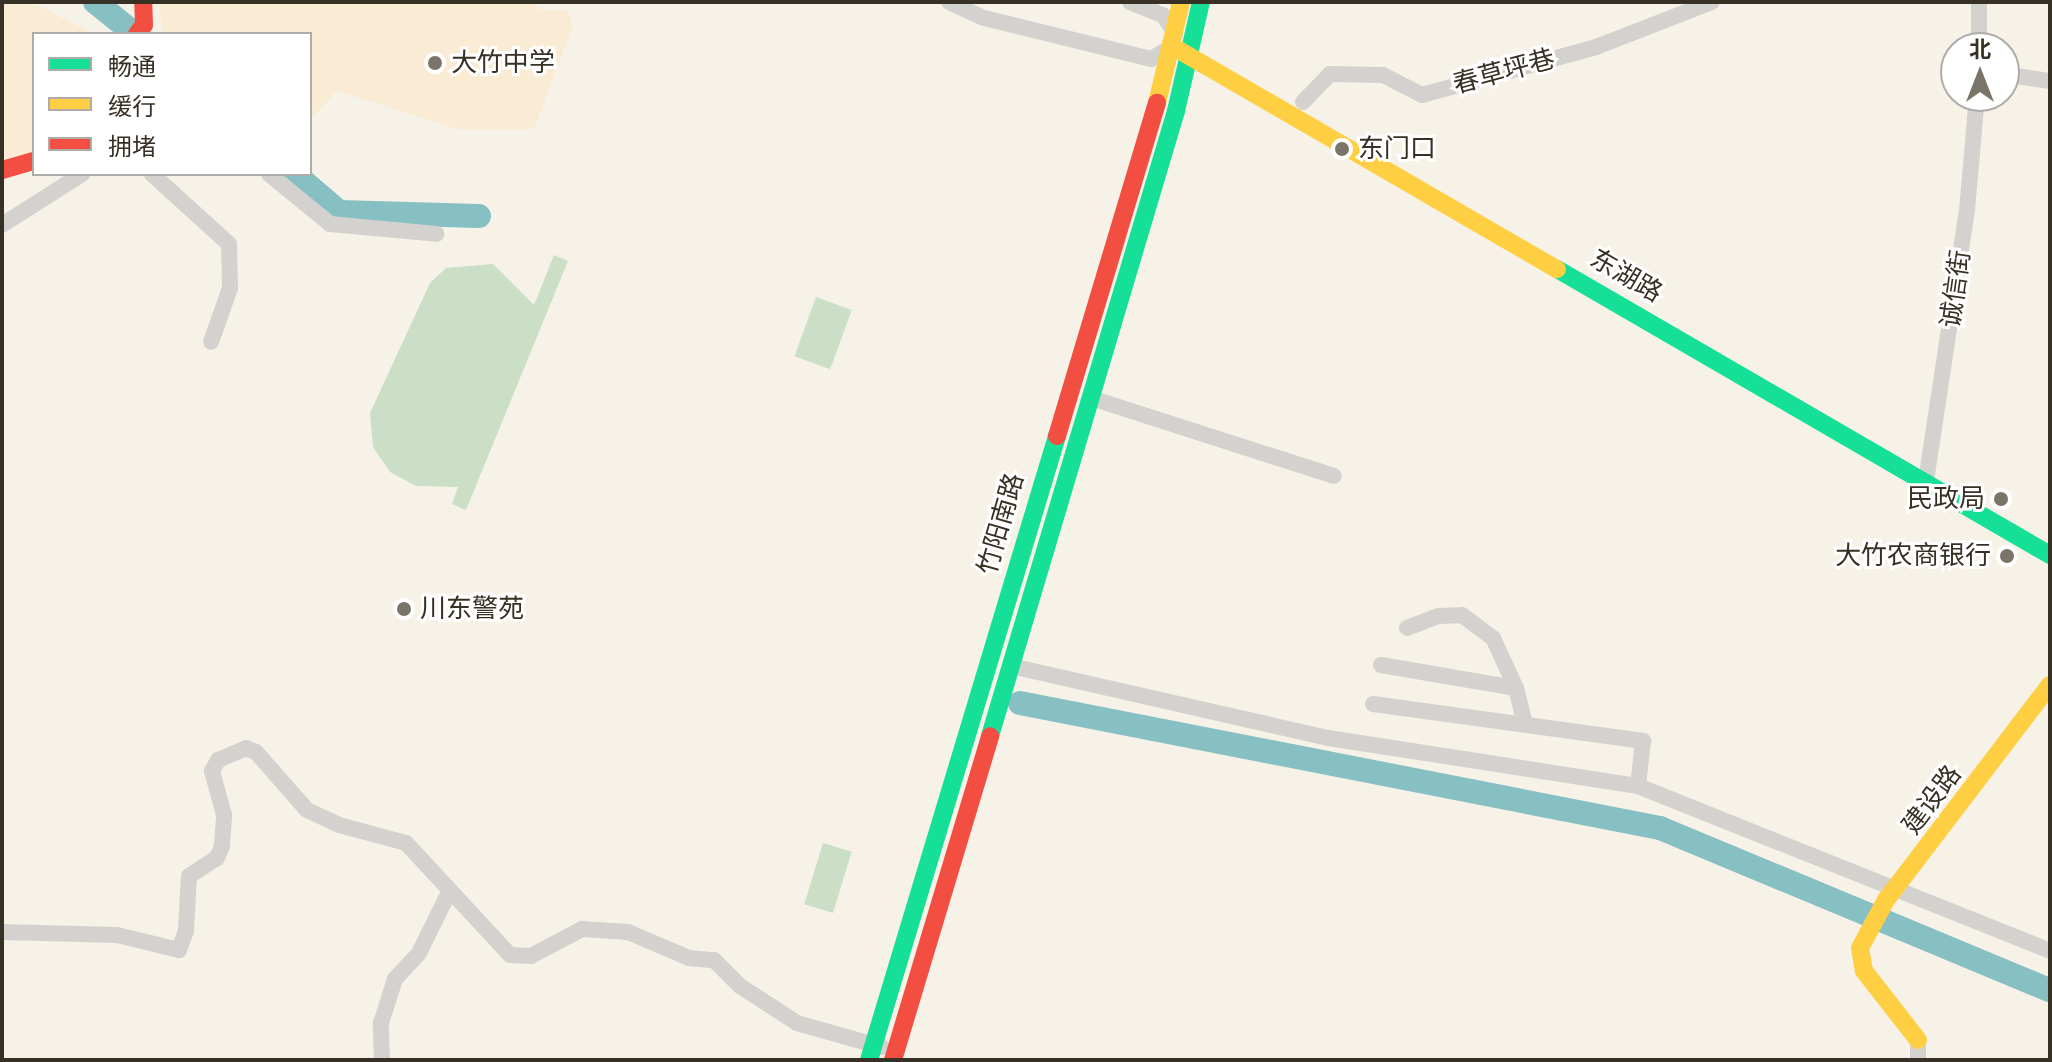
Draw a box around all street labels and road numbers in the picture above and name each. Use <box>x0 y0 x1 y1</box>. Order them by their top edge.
street label: 春草坪巷 <box>1450 43 1558 101</box>
street label: 东湖路 <box>1584 243 1668 309</box>
street label: 诚信街 <box>1935 248 1977 330</box>
street label: 竹阳南路 <box>972 470 1030 578</box>
street label: 建设路 <box>1896 759 1968 841</box>

